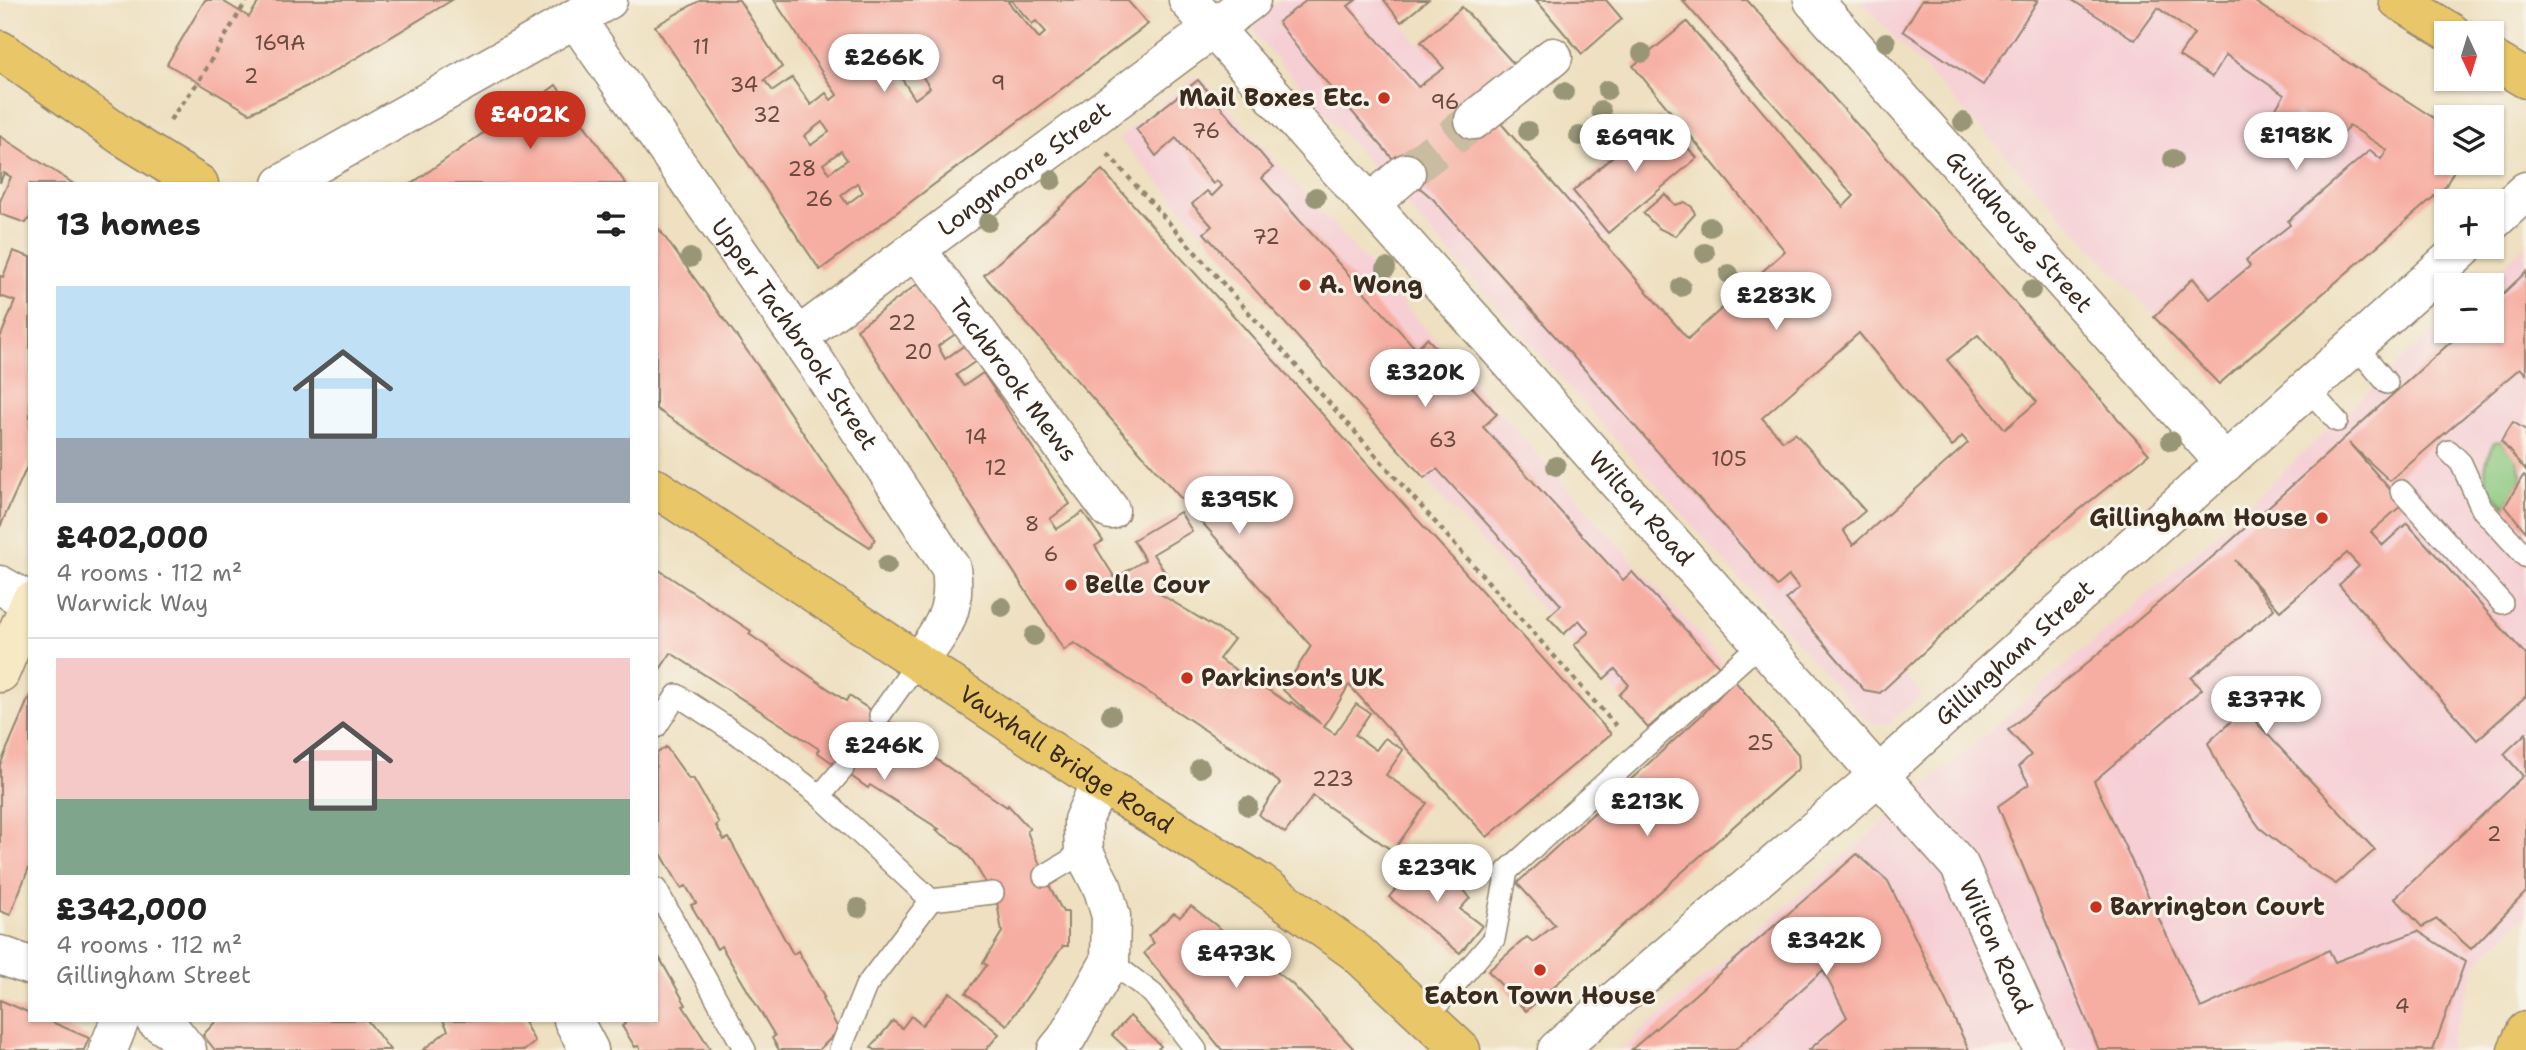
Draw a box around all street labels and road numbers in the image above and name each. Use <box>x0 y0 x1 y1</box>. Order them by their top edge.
street label: Longmoore Street <box>931 94 1117 244</box>
street label: Guildhouse Street <box>1938 144 2100 320</box>
street label: Upper Tachbrook Street <box>704 212 885 456</box>
street label: Tachbrook Mews <box>942 291 1085 468</box>
street label: Wilton Road <box>1581 444 1701 573</box>
street label: Gillingham Street <box>1928 573 2101 733</box>
street label: Vauxhall Bridge Road <box>953 678 1180 841</box>
street label: Wilton Road <box>1952 874 2040 1018</box>

